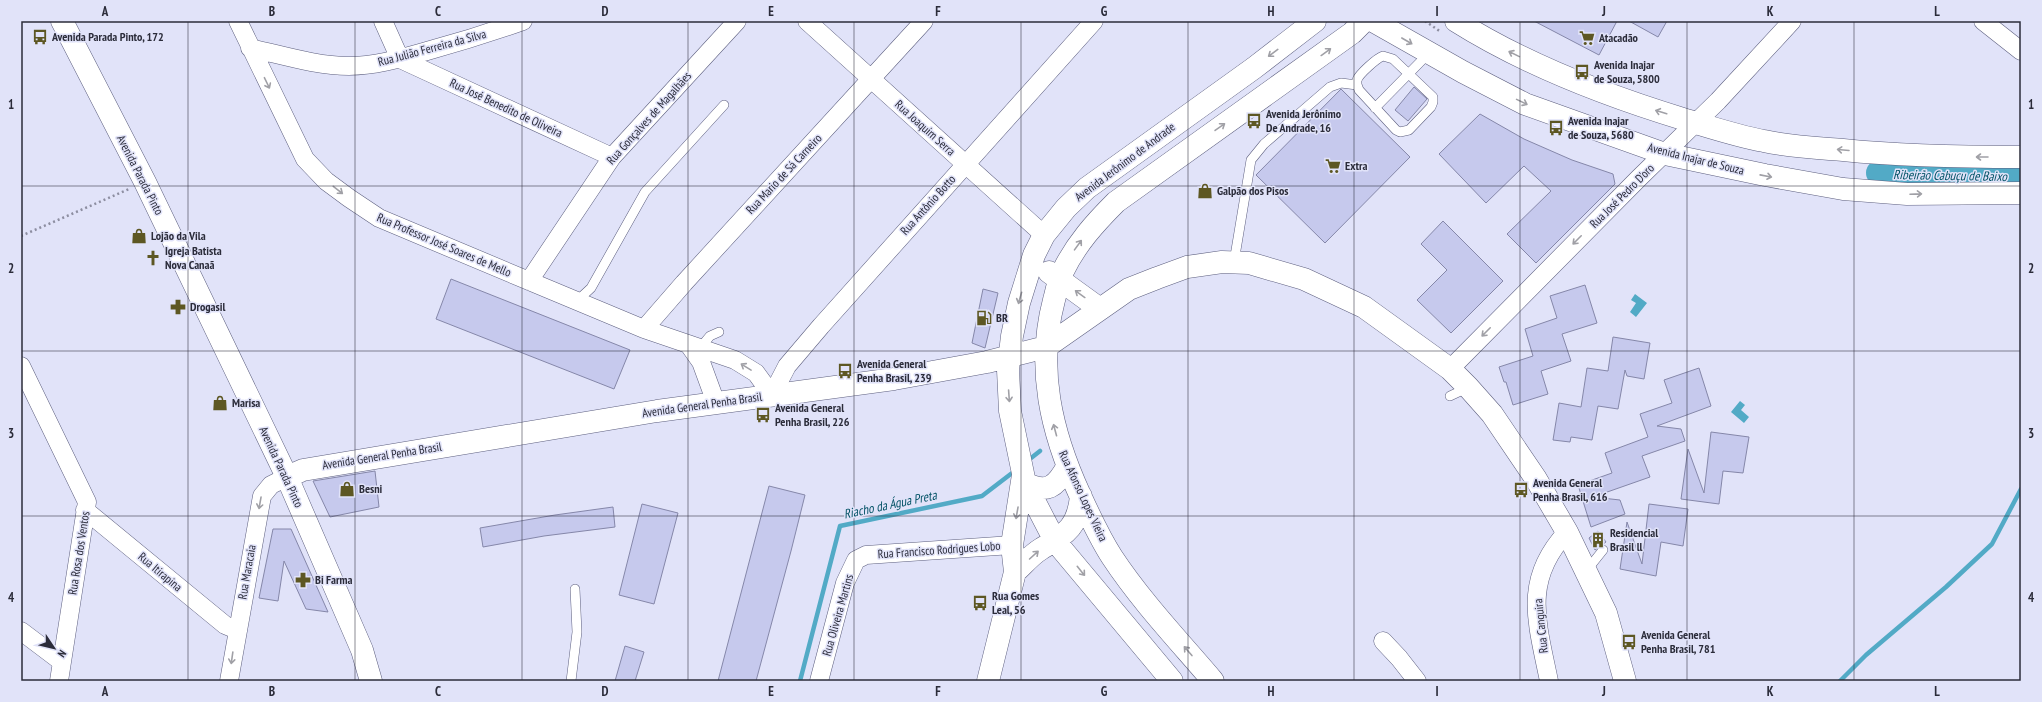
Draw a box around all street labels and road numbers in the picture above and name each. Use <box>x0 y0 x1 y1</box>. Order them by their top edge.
street label: Rua Julião Ferreira da Silva <box>376 26 488 69</box>
street label: Rua Gonçalves de Magalhães <box>603 68 694 167</box>
street label: Rua José Benedito de Oliveira <box>448 75 565 140</box>
street label: Rua Joaquim Serra <box>892 97 959 159</box>
street label: Avenida Jerônimo de Andrade <box>1072 119 1178 204</box>
street label: Rua Mario de Sá Carneiro <box>743 130 825 217</box>
street label: Avenida Parada Pinto <box>114 132 167 217</box>
street label: Avenida Inajar de Souza <box>1646 139 1746 178</box>
street label: Rua José Pedro D'oro <box>1586 160 1657 231</box>
street label: Rua Antônio Botto <box>897 172 958 238</box>
street label: Rua Professor José Soares de Mello <box>375 209 514 280</box>
street label: Avenida General Penha Brasil <box>641 389 763 420</box>
street label: Avenida Parada Pinto <box>256 424 307 510</box>
street label: Avenida General Penha Brasil <box>321 439 443 472</box>
street label: Rua Afonso Lopes Vieira <box>1056 448 1111 544</box>
street label: Rua Rosa dos Ventos <box>64 510 93 596</box>
street label: Rua Francisco Rodrigues Lobo <box>877 538 1001 561</box>
street label: Rua Maracaia <box>234 543 259 600</box>
street label: Rua Itirapina <box>135 549 186 595</box>
street label: Rua Oliveira Martins <box>819 572 856 657</box>
street label: Rua Canguira <box>1530 598 1551 654</box>

